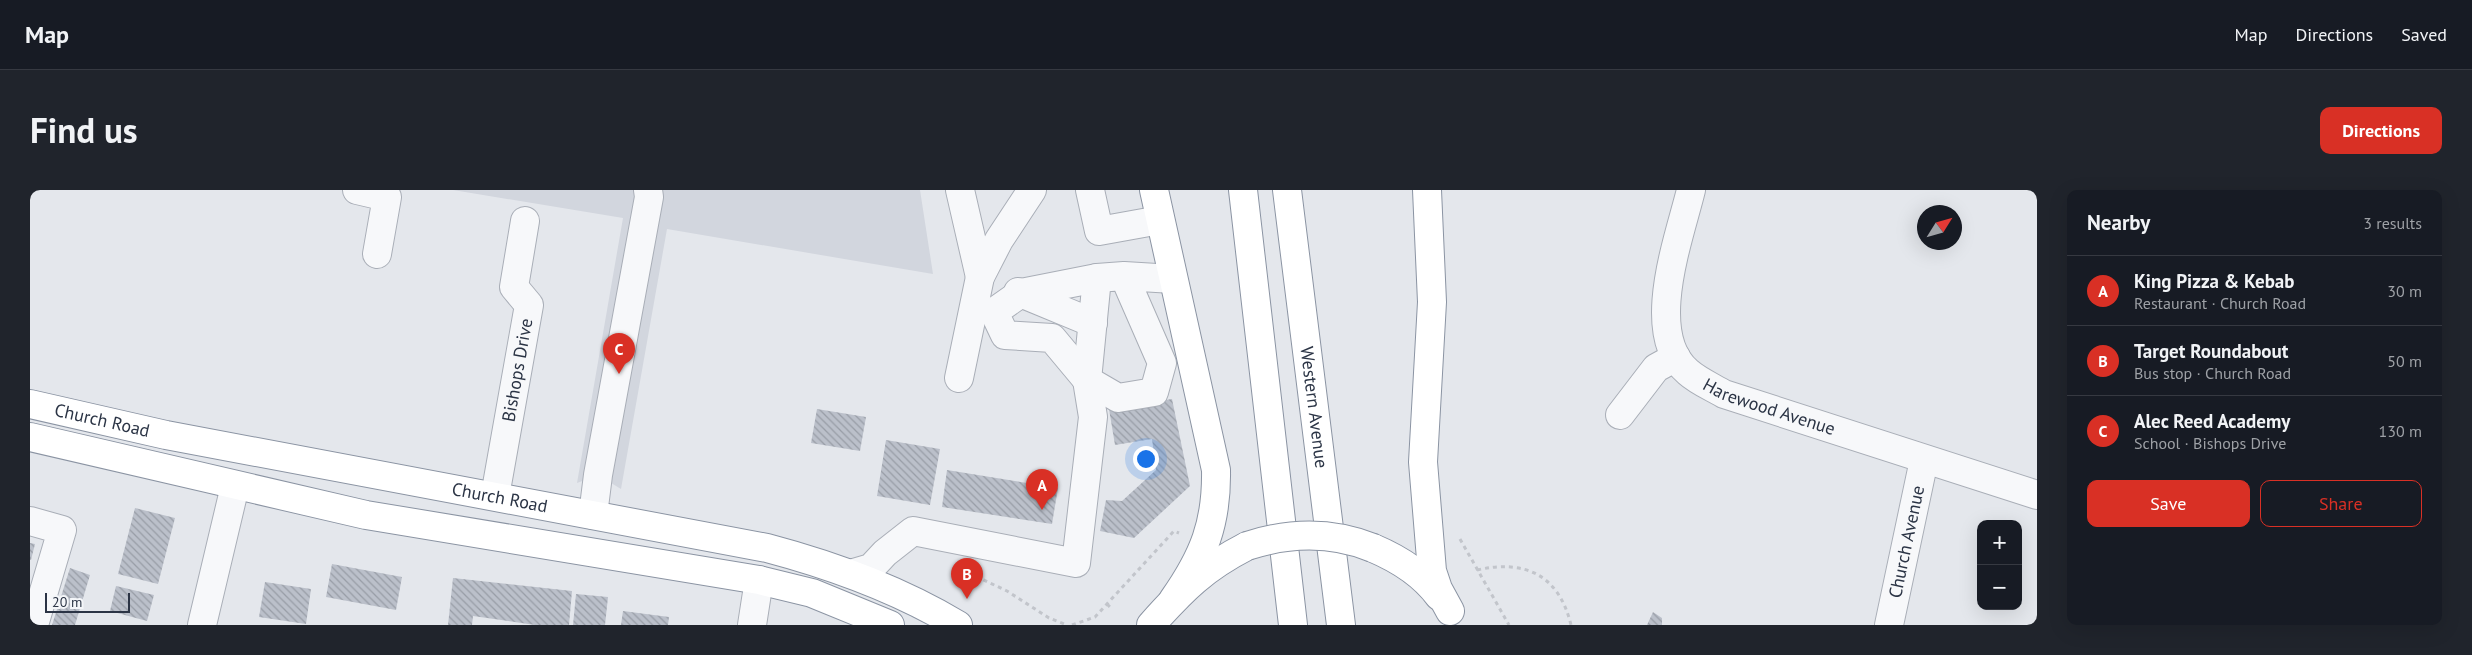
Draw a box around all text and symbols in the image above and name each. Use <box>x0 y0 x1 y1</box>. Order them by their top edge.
text: Map <box>25 19 69 50</box>
text: Map <box>2235 23 2267 46</box>
text: Directions <box>2295 23 2373 46</box>
text: Saved <box>2401 23 2447 46</box>
text: Find us <box>30 107 138 153</box>
button: Directions <box>2320 107 2442 154</box>
north arrow <box>1917 205 1962 250</box>
text: Nearby <box>2087 209 2150 236</box>
text: 3 results <box>2363 213 2422 233</box>
text: King Pizza & Kebab <box>2134 269 2294 293</box>
text: A <box>2098 281 2108 301</box>
text: 30 m <box>2387 281 2422 301</box>
text: Restaurant · Church Road <box>2134 293 2306 313</box>
street label: Bishops Drive <box>496 316 537 424</box>
pin: C <box>603 333 635 374</box>
text: Target Roundabout <box>2134 339 2288 363</box>
street label: Western Avenue <box>1296 345 1333 469</box>
text: B <box>2098 351 2108 371</box>
text: 50 m <box>2387 351 2422 371</box>
text: Bus stop · Church Road <box>2134 363 2291 383</box>
street label: Harewood Avenue <box>1699 373 1838 440</box>
street label: Church Road <box>52 398 152 442</box>
text: Alec Reed Academy <box>2134 409 2290 433</box>
text: C <box>2099 421 2107 441</box>
text: 130 m <box>2379 421 2422 441</box>
text: School · Bishops Drive <box>2134 433 2286 453</box>
your location <box>1133 446 1159 472</box>
pin: A <box>1026 469 1058 510</box>
street label: Church Road <box>450 477 550 517</box>
button: Save <box>2087 480 2250 527</box>
button: Share <box>2260 480 2422 527</box>
street label: Church Avenue <box>1883 483 1929 600</box>
map controls <box>1977 520 2022 610</box>
button: + <box>1977 520 2022 565</box>
pin: B <box>951 558 983 599</box>
button: − <box>1977 565 2022 610</box>
scale bar <box>45 590 130 613</box>
text: 20 m <box>52 593 82 611</box>

